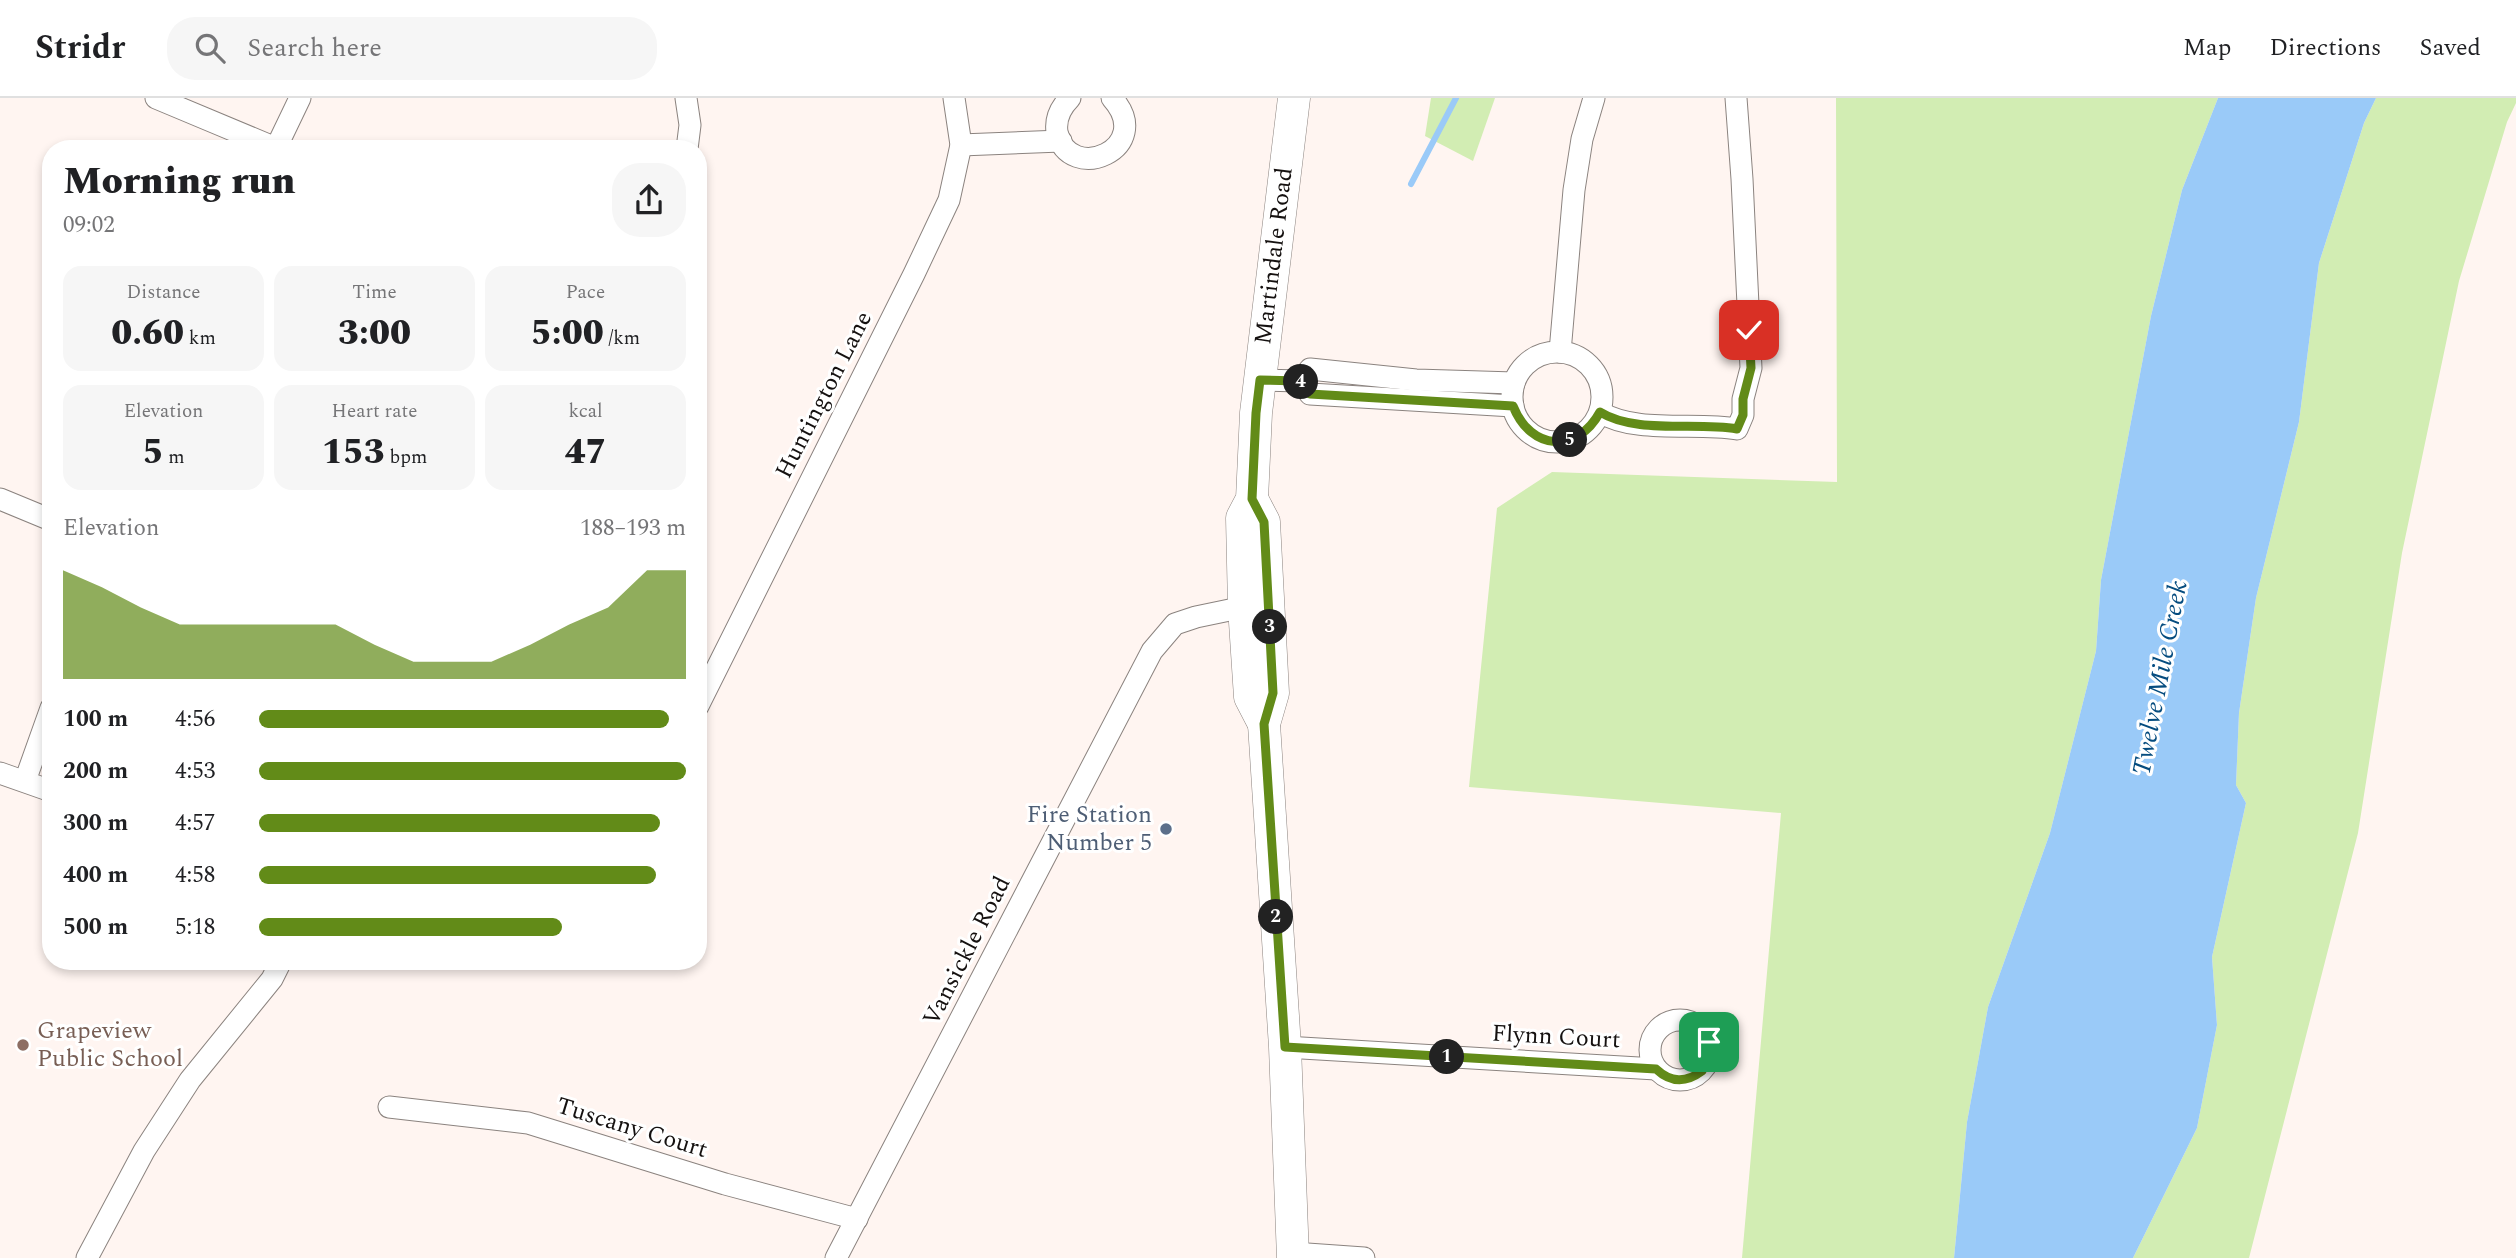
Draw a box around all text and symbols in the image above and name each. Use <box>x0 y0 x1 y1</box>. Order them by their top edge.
search box <box>167 17 657 80</box>
text: Stridr <box>35 23 125 73</box>
text: Search here <box>247 28 382 68</box>
icon: search <box>191 29 229 67</box>
text: Map <box>2183 30 2231 66</box>
text: Directions <box>2269 30 2381 66</box>
text: Saved <box>2419 30 2481 66</box>
text: Morning run <box>63 153 296 211</box>
button: share <box>612 163 686 237</box>
street label: Martindale Road <box>1245 165 1303 347</box>
text: 09:02 <box>63 208 115 243</box>
text: Distance <box>126 278 201 307</box>
text: Time <box>352 278 397 307</box>
text: Pace <box>566 278 605 307</box>
pin <box>1719 300 1779 360</box>
street label: Huntington Lane <box>766 305 882 485</box>
text: 0.60 <box>111 307 184 360</box>
text: 3:00 <box>338 307 411 360</box>
text: 5:00 <box>531 307 604 360</box>
icon: check <box>1730 311 1768 349</box>
text: km <box>184 324 216 353</box>
text: /km <box>604 324 640 353</box>
pin: 4 <box>1284 364 1318 400</box>
text: 4 <box>1295 367 1306 396</box>
text: Elevation <box>124 397 203 426</box>
text: Heart rate <box>332 397 417 426</box>
text: kcal <box>568 397 603 426</box>
pin: 5 <box>1552 422 1588 458</box>
text: 5 <box>1564 425 1575 454</box>
text: 5 <box>142 426 163 479</box>
text: 153 <box>322 426 385 479</box>
text: 47 <box>564 426 607 479</box>
text: m <box>163 443 185 472</box>
text: bpm <box>385 443 427 472</box>
text: Elevation <box>63 511 159 546</box>
text: 188–193 m <box>580 511 686 546</box>
water label: Twelve Mile Creek <box>2122 577 2198 779</box>
pin: 3 <box>1252 610 1288 644</box>
text: 3 <box>1264 612 1275 641</box>
text: 100 m <box>63 702 128 737</box>
text: 4:56 <box>175 702 215 737</box>
text: 200 m <box>63 754 128 789</box>
text: 4:53 <box>175 754 215 789</box>
place label: Fire Station Number 5 <box>1027 797 1152 861</box>
text: 300 m <box>63 806 128 841</box>
text: 4:57 <box>175 806 215 841</box>
marker: Fire Station Number 5 <box>1158 821 1174 837</box>
text: 400 m <box>63 858 128 893</box>
text: 4:58 <box>175 858 215 893</box>
street label: Vansickle Road <box>914 870 1020 1032</box>
pin: 2 <box>1258 900 1294 934</box>
text: 2 <box>1270 902 1281 931</box>
text: 500 m <box>63 910 128 945</box>
text: 5:18 <box>175 910 215 945</box>
pin <box>1679 1012 1739 1072</box>
place label: Grapeview Public School <box>37 1013 183 1077</box>
street label: Flynn Court <box>1491 1016 1621 1058</box>
icon: arrive <box>1690 1023 1728 1061</box>
marker: Grapeview Public School <box>15 1037 31 1053</box>
pin: 1 <box>1430 1040 1464 1074</box>
text: 1 <box>1441 1042 1452 1071</box>
street label: Tuscany Court <box>552 1088 712 1168</box>

